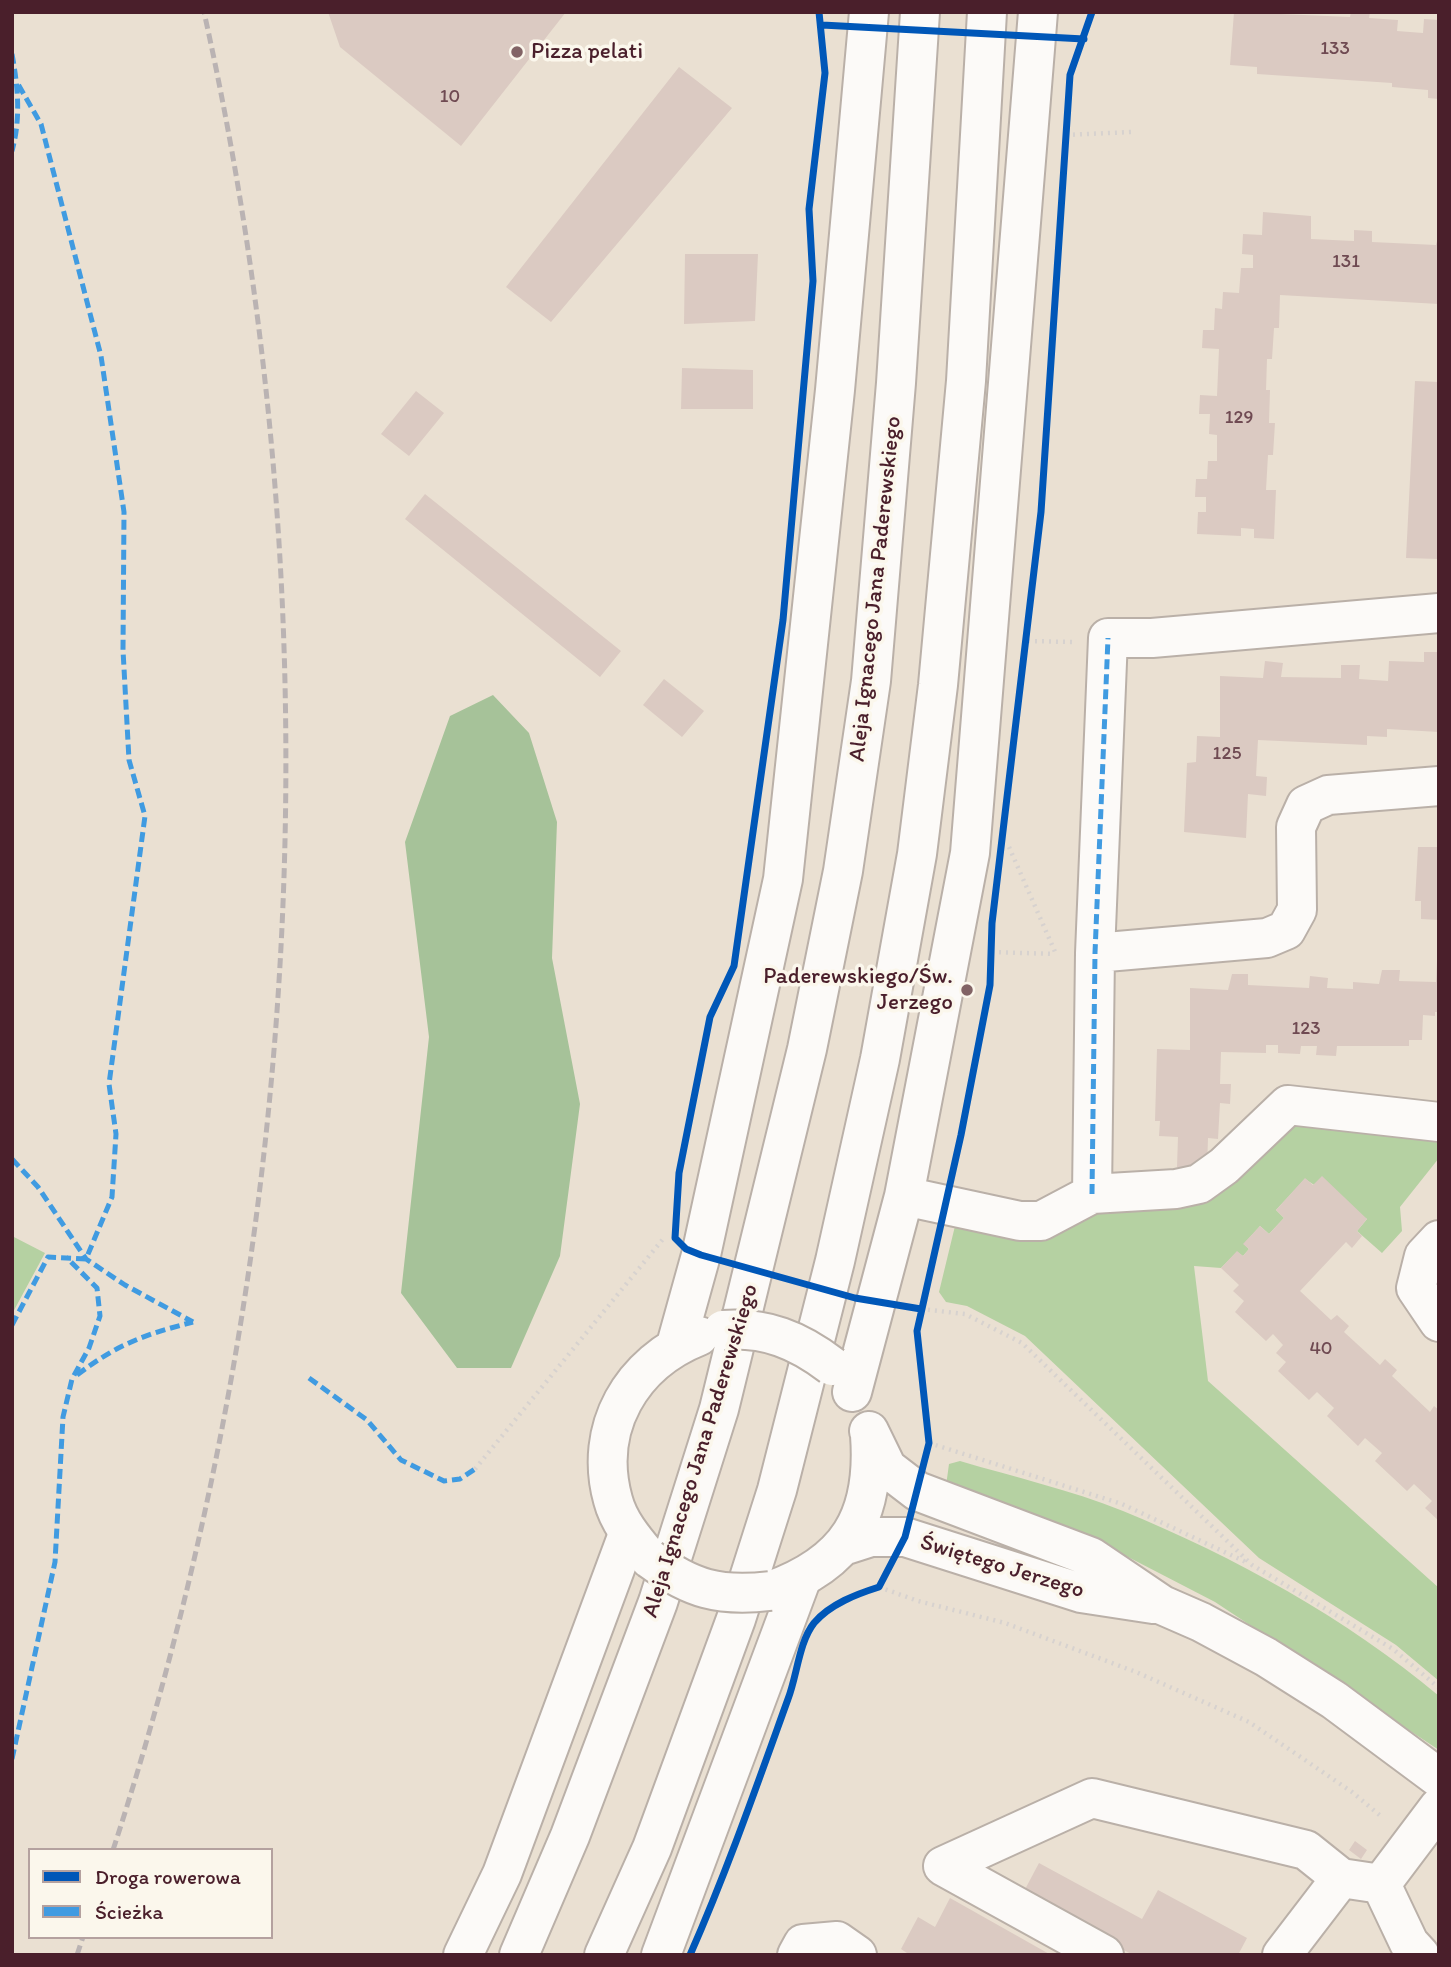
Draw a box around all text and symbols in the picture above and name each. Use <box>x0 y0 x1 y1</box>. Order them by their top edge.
place label: Pizza pelati <box>531 38 643 66</box>
house number: 133 <box>1320 38 1350 60</box>
marker: Pizza pelati <box>509 44 525 60</box>
house number: 10 <box>440 86 460 108</box>
house number: 131 <box>1332 251 1360 273</box>
house number: 129 <box>1225 407 1253 429</box>
street label: Aleja Ignacego Jana Paderewskiego <box>844 415 908 763</box>
house number: 125 <box>1213 743 1241 765</box>
place label: Paderewskiego/Św. Jerzego <box>763 963 953 1017</box>
marker: Paderewskiego/Św. Jerzego <box>959 982 975 998</box>
house number: 123 <box>1291 1018 1321 1040</box>
street label: Aleja Ignacego Jana Paderewskiego <box>637 1281 765 1621</box>
house number: 40 <box>1309 1338 1333 1360</box>
street label: Świętego Jerzego <box>917 1529 1087 1605</box>
legend <box>28 1848 273 1939</box>
text: Droga rowerowa <box>95 1864 241 1889</box>
text: Ścieżka <box>95 1899 163 1924</box>

